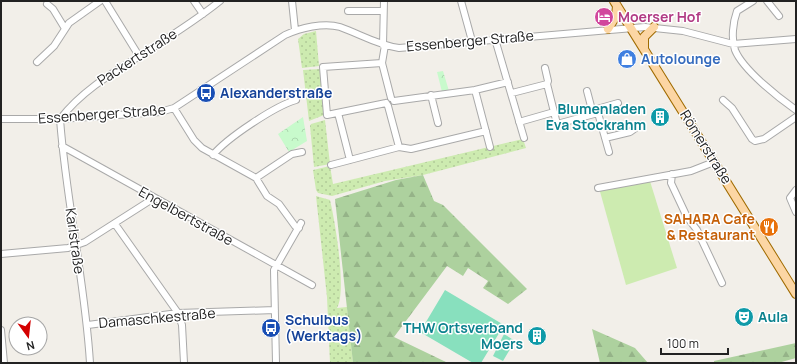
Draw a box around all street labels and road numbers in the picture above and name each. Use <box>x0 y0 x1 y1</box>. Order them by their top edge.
street label: Packertstraße <box>93 24 180 89</box>
street label: Essenberger Straße <box>405 25 534 56</box>
street label: Essenberger Straße <box>38 100 166 127</box>
street label: Römerstraße <box>676 106 737 187</box>
street label: Engelbertstraße <box>136 182 237 249</box>
street label: Karlstraße <box>61 207 90 275</box>
street label: Damaschkestraße <box>98 303 216 332</box>

